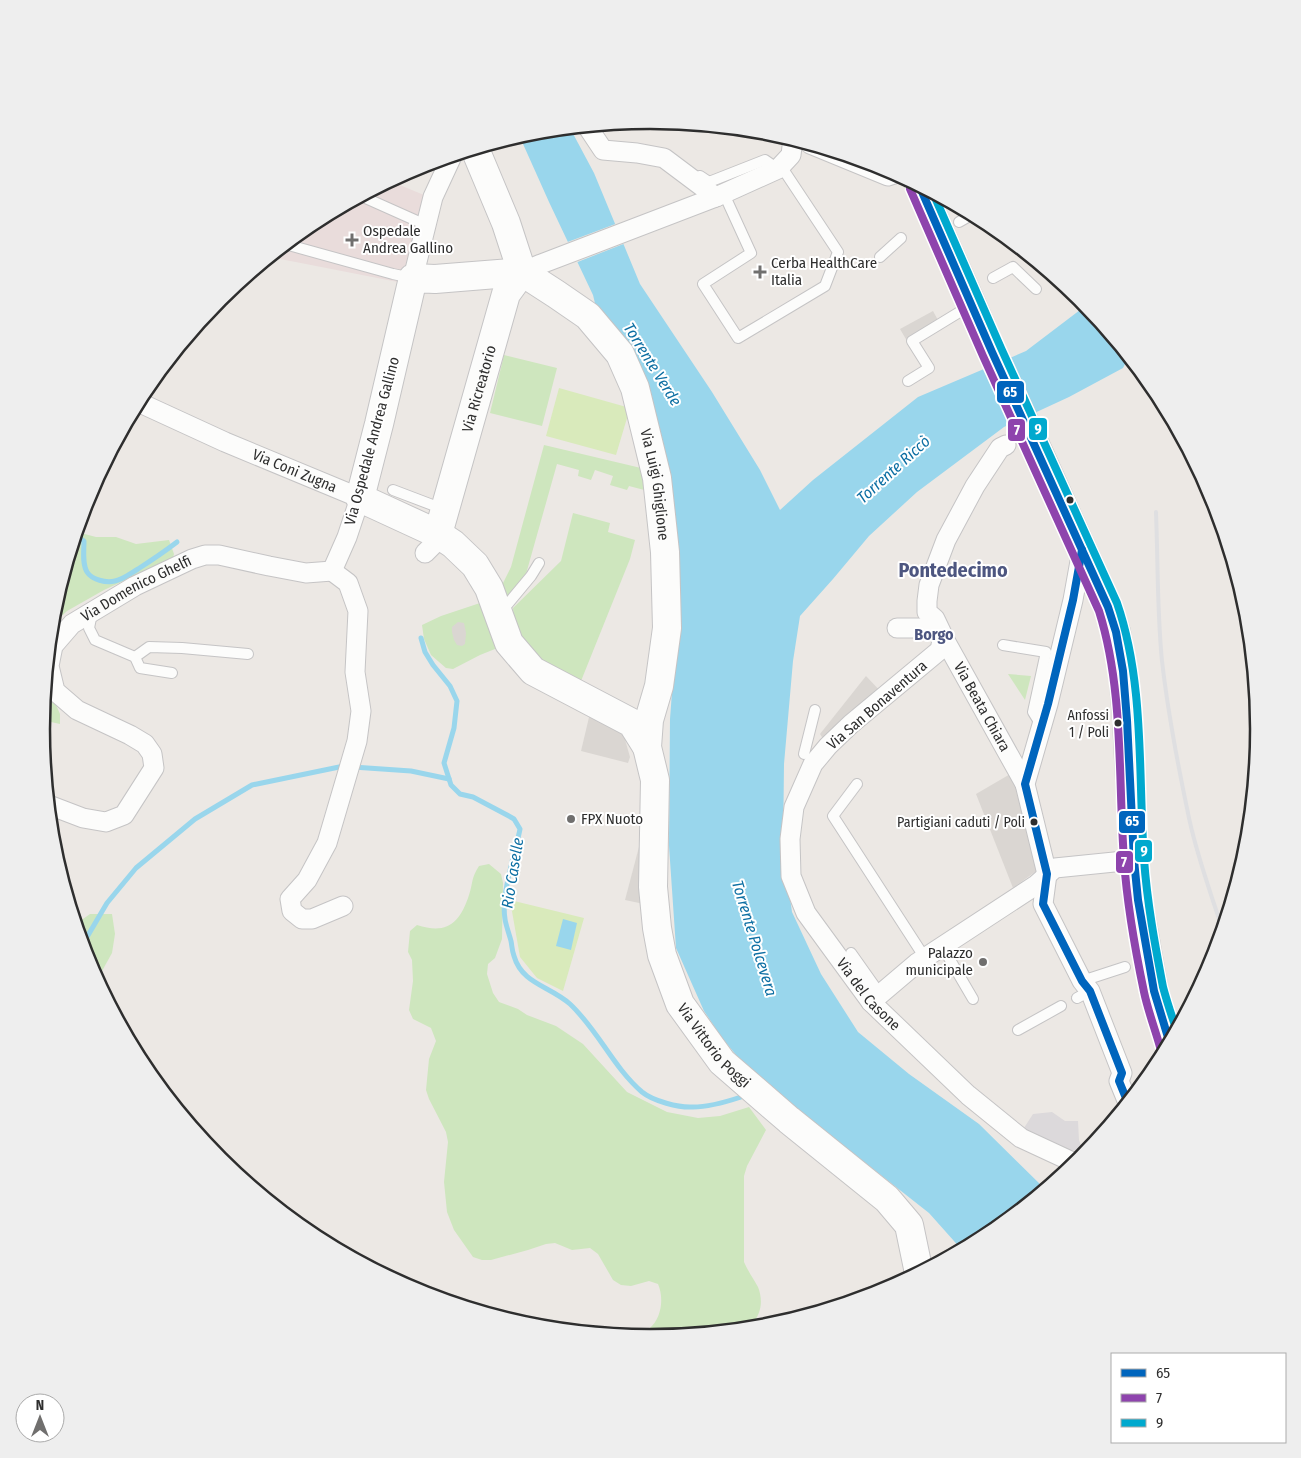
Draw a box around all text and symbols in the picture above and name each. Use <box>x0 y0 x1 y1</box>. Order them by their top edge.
place label: Ospedale Andrea Gallino <box>363 222 453 257</box>
marker: Ospedale Andrea Gallino <box>345 233 359 247</box>
place label: Cerba HealthCare Italia <box>771 254 877 289</box>
marker: Cerba HealthCare Italia <box>753 265 767 279</box>
water label: Torrente Verde <box>620 319 686 410</box>
street label: Via Ricreatorio <box>458 343 500 434</box>
street label: Via Ospedale Andrea Gallino <box>341 355 403 527</box>
line badge: 65 <box>996 380 1025 404</box>
text: 65 <box>1003 384 1017 401</box>
line badge: 9 <box>1028 417 1048 441</box>
line badge: 7 <box>1007 418 1026 442</box>
text: 9 <box>1034 421 1042 438</box>
text: 7 <box>1014 422 1020 439</box>
street label: Via Luigi Ghiglione <box>636 427 673 541</box>
water label: Torrente Riccò <box>853 432 934 507</box>
street label: Via Coni Zugna <box>250 445 339 496</box>
unlabelled marker <box>1065 495 1075 505</box>
street label: Via Domenico Ghelfi <box>78 552 194 625</box>
district label: Pontedecimo <box>898 558 1008 582</box>
district label: Borgo <box>914 625 954 644</box>
street label: Via San Bonaventura <box>823 657 931 753</box>
street label: Via Beata Chiara <box>950 659 1014 755</box>
place label: Anfossi 1 / Poli <box>1067 707 1109 741</box>
marker: Anfossi 1 / Poli <box>1113 718 1123 728</box>
place label: FPX Nuoto <box>581 810 643 828</box>
line badge: 65 <box>1118 810 1146 834</box>
marker: FPX Nuoto <box>565 813 577 825</box>
text: 65 <box>1125 813 1139 830</box>
place label: Partigiani caduti / Poli <box>897 814 1025 831</box>
marker: Partigiani caduti / Poli <box>1029 817 1039 827</box>
water label: Rio Caselle <box>498 836 528 910</box>
line badge: 9 <box>1134 839 1153 863</box>
text: 9 <box>1140 843 1148 860</box>
line badge: 7 <box>1115 850 1134 874</box>
text: 7 <box>1121 854 1127 871</box>
water label: Torrente Polcevera <box>728 878 781 998</box>
place label: Palazzo municipale <box>905 944 973 979</box>
street label: Via del Casone <box>833 954 904 1034</box>
marker: Palazzo municipale <box>977 956 989 968</box>
street label: Via Vittorio Poggi <box>674 1000 754 1091</box>
legend <box>1111 1353 1286 1443</box>
text: 65 <box>1156 1364 1170 1382</box>
text: 7 <box>1156 1389 1162 1407</box>
north arrow <box>15 1393 65 1443</box>
text: N <box>36 1397 44 1414</box>
text: 9 <box>1156 1414 1163 1432</box>

